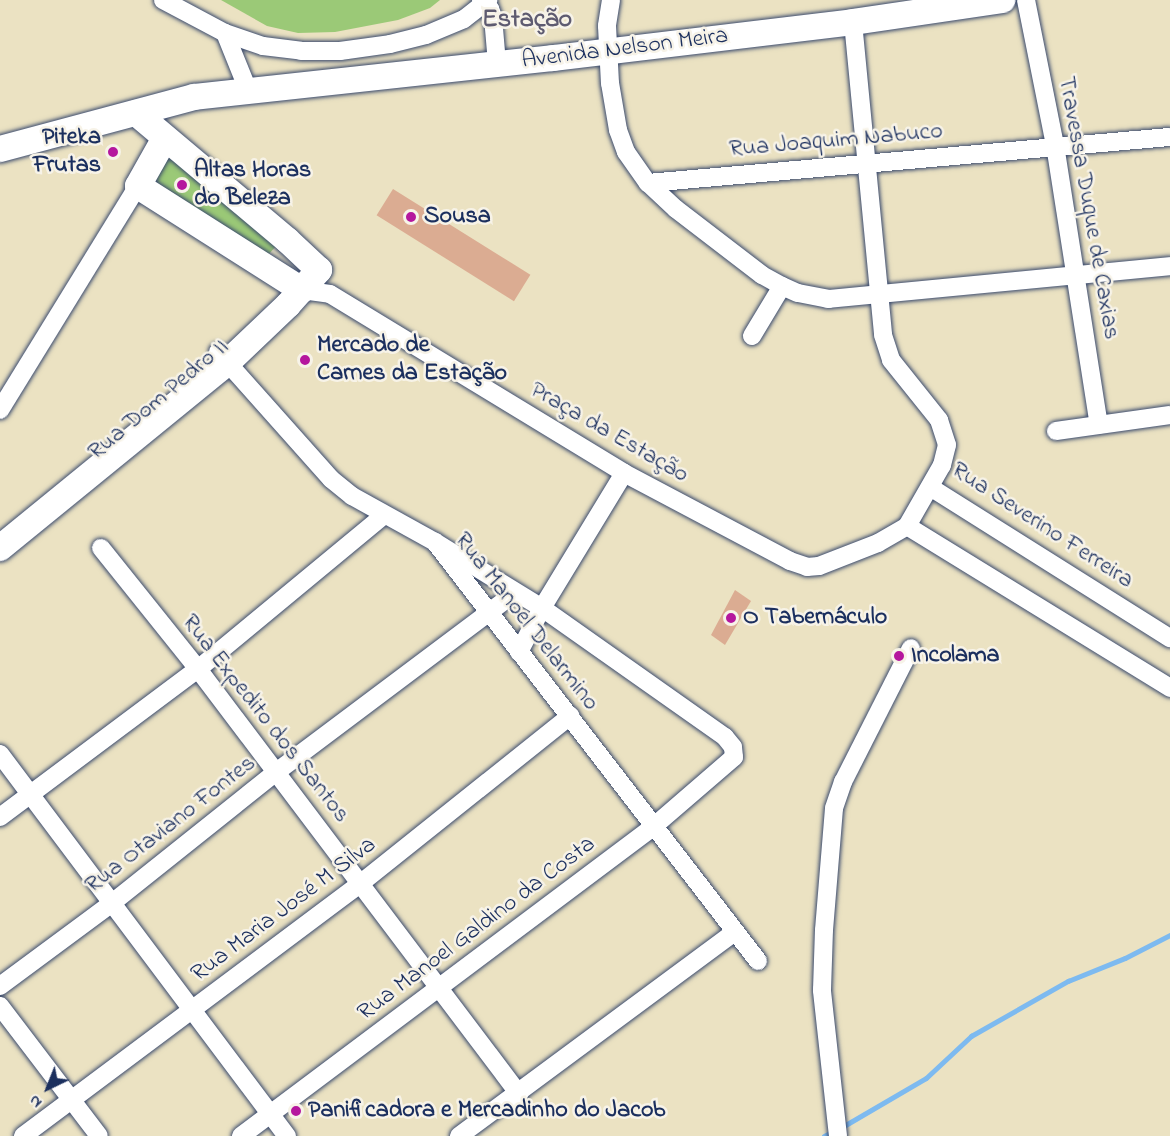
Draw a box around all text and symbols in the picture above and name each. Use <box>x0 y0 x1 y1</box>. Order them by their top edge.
district label: Estação <box>482 5 572 37</box>
street label: Avenida Nelson Meira <box>520 22 730 76</box>
street label: Travessa Duque de Caxias <box>1051 74 1125 342</box>
street label: Rua Joaquim Nabuco <box>728 117 944 165</box>
place label: Piteka Frutas <box>33 124 101 180</box>
marker: Piteka Frutas <box>106 145 120 159</box>
place label: Altas Horas do Beleza <box>194 157 311 213</box>
marker: Altas Horas do Beleza <box>175 178 189 192</box>
place label: Sousa <box>424 203 491 231</box>
marker: Sousa <box>402 208 420 226</box>
place label: Mercado de Carnes da Estação <box>317 332 507 388</box>
street label: Rua Dom Pedro II <box>83 333 235 467</box>
marker: Mercado de Carnes da Estação <box>298 353 312 367</box>
street label: Praça da Estação <box>525 376 693 490</box>
street label: Rua Severino Ferreira <box>945 456 1139 596</box>
street label: Rua Manoel Delarmino <box>447 527 605 717</box>
place label: O Tabernáculo <box>743 604 887 632</box>
street label: Rua Expedito dos Santos <box>175 609 355 829</box>
marker: O Tabernáculo <box>724 611 738 625</box>
place label: Incolama <box>911 642 999 670</box>
marker: Incolama <box>892 649 906 663</box>
street label: Rua Otaviano Fontes <box>80 750 262 900</box>
street label: Rua Manoel Galdino da Costa <box>353 830 601 1028</box>
street label: Rua Maria José M Silva <box>186 831 382 989</box>
north arrow <box>18 1058 78 1118</box>
text: N <box>24 1089 48 1114</box>
place label: Panificadora e Mercadinho do Jacob <box>308 1097 665 1125</box>
marker: Panificadora e Mercadinho do Jacob <box>289 1104 303 1118</box>

